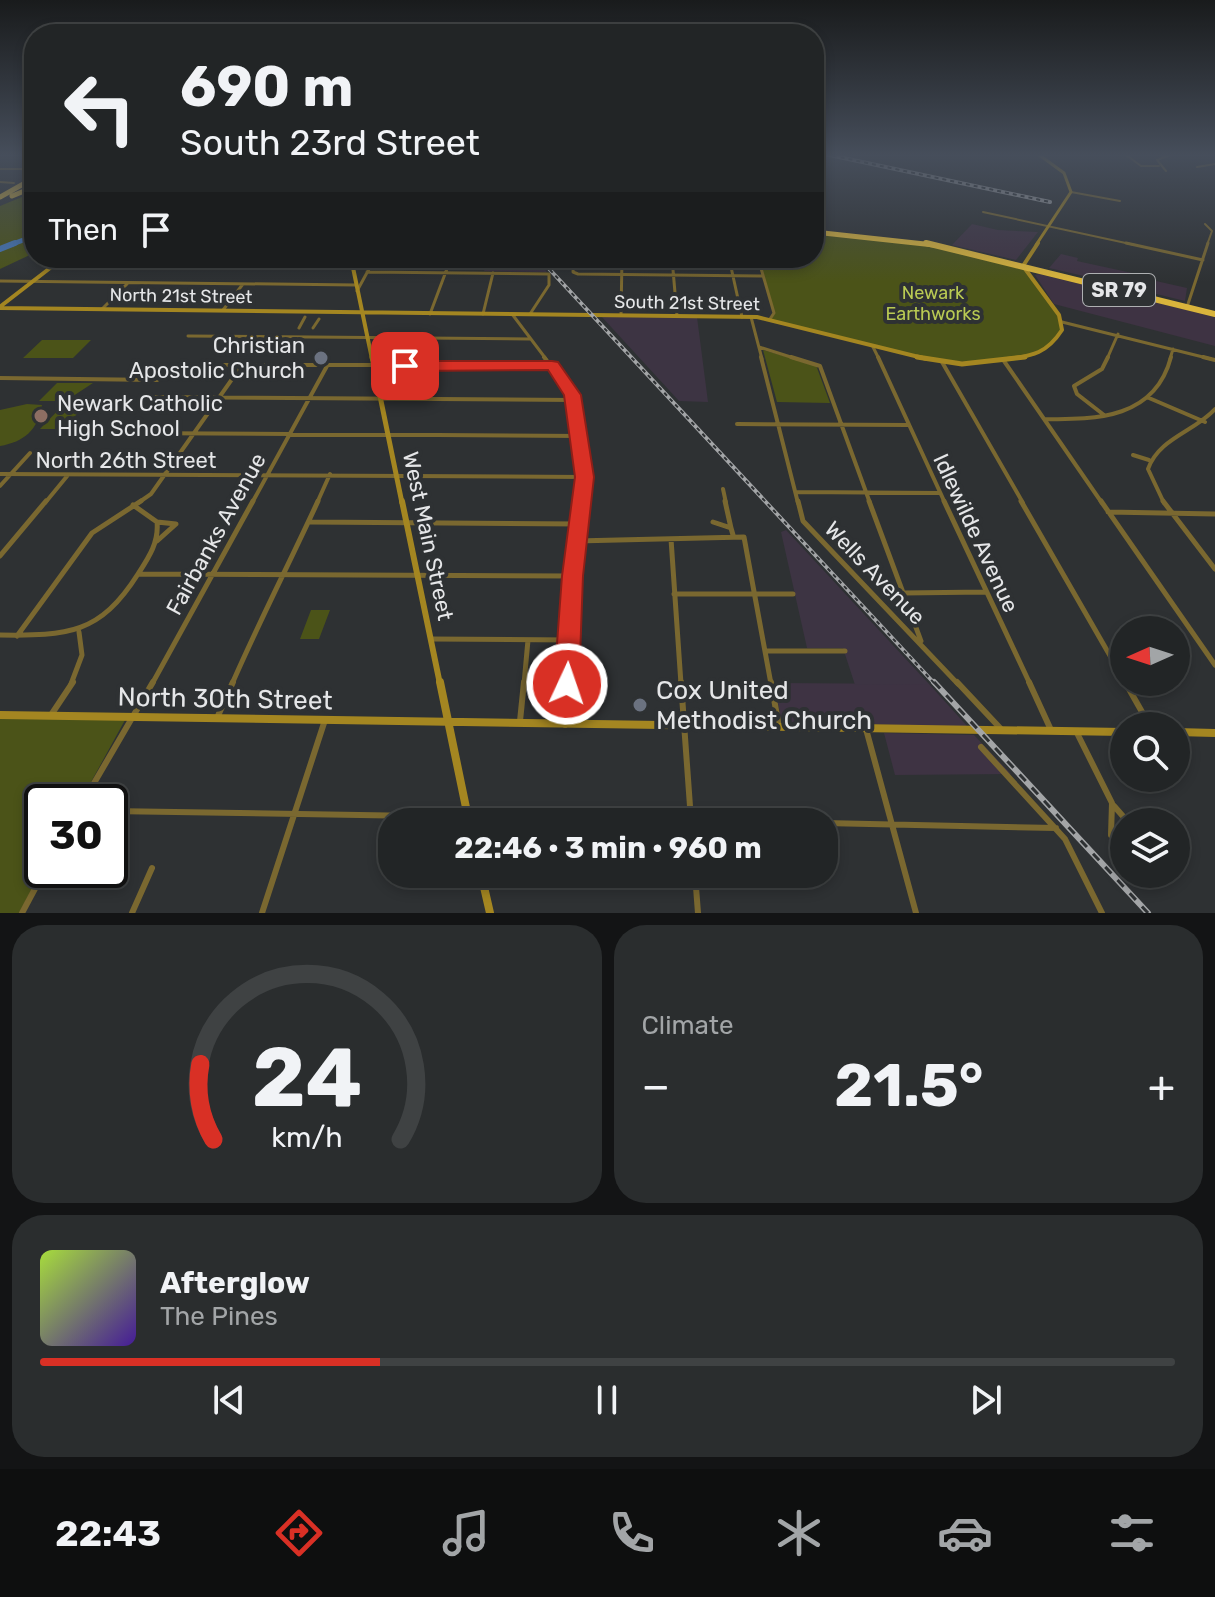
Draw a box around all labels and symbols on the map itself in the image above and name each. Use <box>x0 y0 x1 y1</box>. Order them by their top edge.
road number: SR 79 <box>1083 274 1155 306</box>
park label: Newark Earthworks <box>885 282 981 325</box>
street label: North 21st Street <box>109 284 253 308</box>
street label: South 21st Street <box>614 291 760 315</box>
place label: Christian Apostolic Church <box>129 332 305 384</box>
pin <box>371 332 439 400</box>
marker: Christian Apostolic Church <box>312 349 330 367</box>
place label: Newark Catholic High School <box>57 390 223 442</box>
marker: Newark Catholic High School <box>32 407 50 425</box>
street label: North 26th Street <box>36 447 217 474</box>
street label: Fairbanks Avenue <box>160 448 272 620</box>
street label: West Main Street <box>397 449 459 623</box>
street label: Idlewilde Avenue <box>927 449 1025 617</box>
street label: Wells Avenue <box>819 516 931 630</box>
north arrow <box>1110 616 1190 696</box>
position arrow <box>525 642 609 726</box>
place label: Cox United Methodist Church <box>656 675 872 736</box>
street label: North 30th Street <box>117 682 333 716</box>
marker: Cox United Methodist Church <box>631 696 649 714</box>
speed limit sign: 30 <box>24 784 128 888</box>

